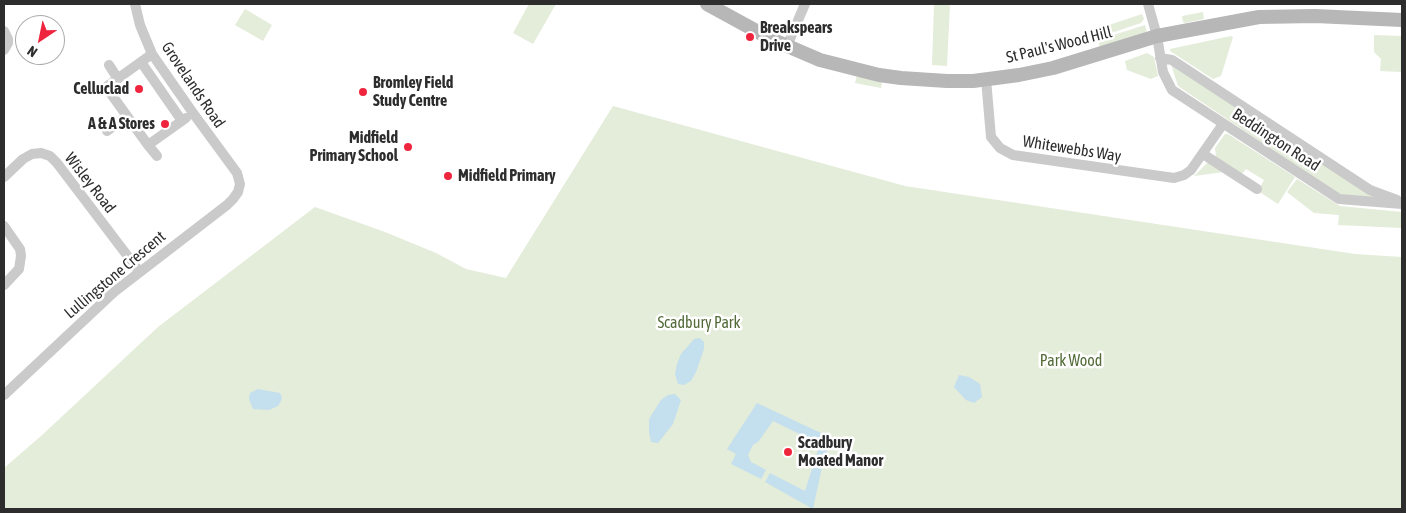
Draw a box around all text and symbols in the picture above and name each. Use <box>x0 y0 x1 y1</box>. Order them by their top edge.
north arrow <box>15 15 65 65</box>
place label: Breakspears Drive <box>760 18 832 56</box>
street label: St Paul's Wood Hill <box>1004 23 1114 67</box>
marker: Breakspears Drive <box>744 31 756 43</box>
street label: Grovelands Road <box>157 38 229 132</box>
text: N <box>24 43 40 61</box>
place label: Bromley Field Study Centre <box>373 73 453 111</box>
place label: Celluclad <box>73 79 129 99</box>
marker: Celluclad <box>133 83 145 95</box>
marker: Bromley Field Study Centre <box>357 86 369 98</box>
street label: Beddington Road <box>1229 105 1323 175</box>
place label: A & A Stores <box>88 114 155 134</box>
marker: A & A Stores <box>159 118 171 130</box>
place label: Midfield Primary School <box>310 128 398 166</box>
street label: Whitewebbs Way <box>1021 132 1123 166</box>
marker: Midfield Primary School <box>402 141 414 153</box>
street label: Wisley Road <box>60 149 120 217</box>
place label: Midfield Primary <box>458 166 556 186</box>
marker: Midfield Primary <box>442 170 454 182</box>
street label: Lullingstone Crescent <box>61 227 169 323</box>
park label: Scadbury Park <box>657 313 741 333</box>
park label: Park Wood <box>1040 351 1102 371</box>
place label: Scadbury Moated Manor <box>798 433 883 471</box>
marker: Scadbury Moated Manor <box>782 446 794 458</box>

